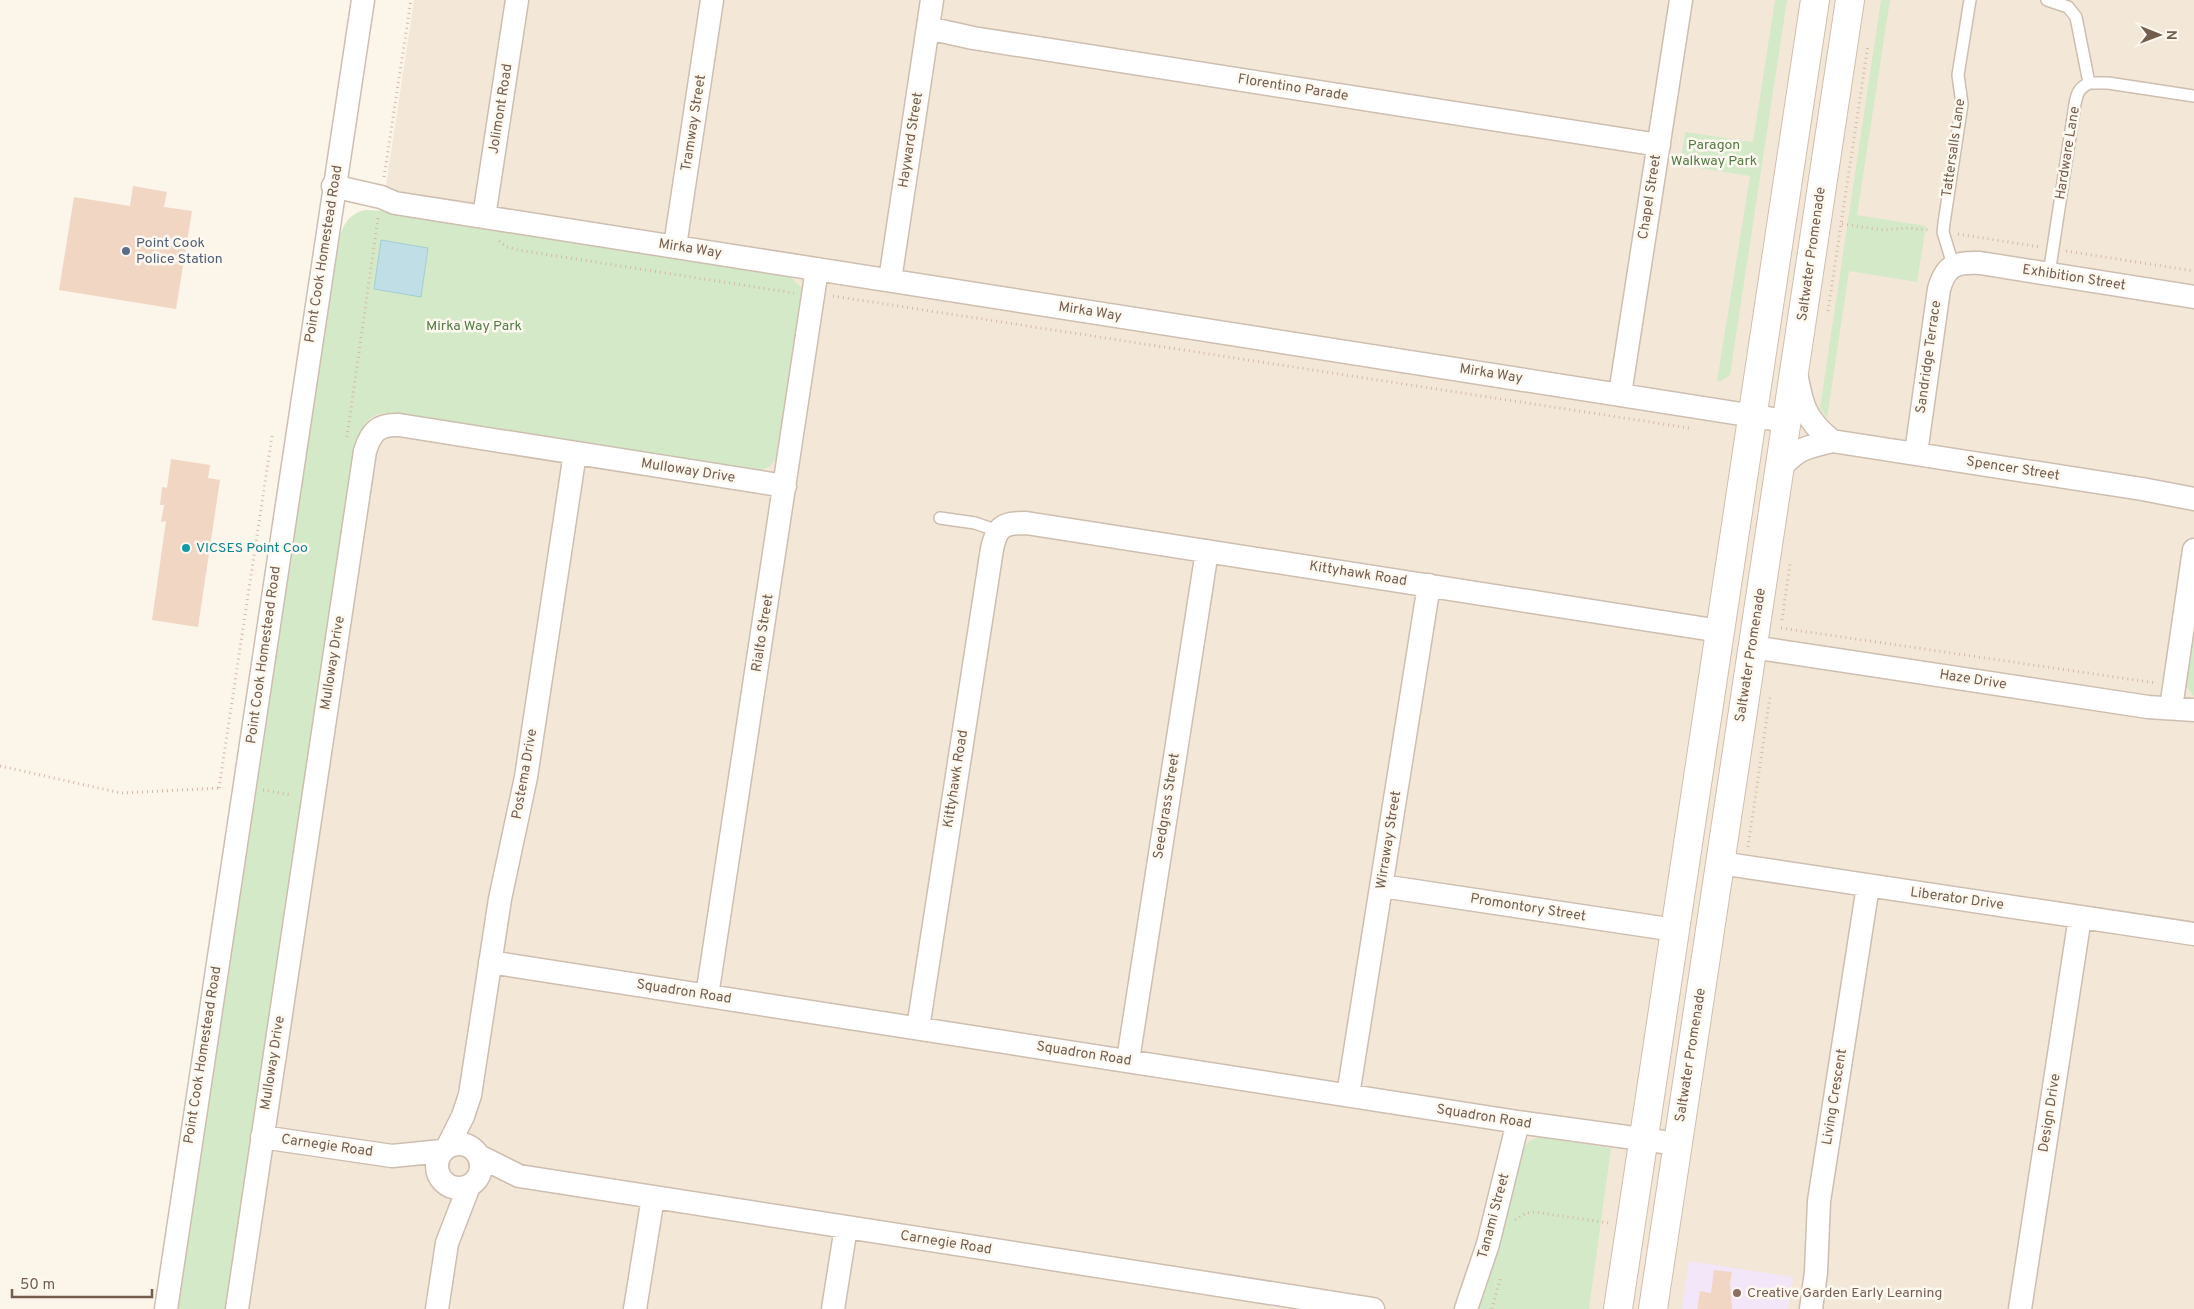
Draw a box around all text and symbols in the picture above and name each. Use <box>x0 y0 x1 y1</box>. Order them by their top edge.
north arrow <box>2134 10 2184 60</box>
text: N <box>2162 30 2179 40</box>
street label: Jolimont Road <box>485 63 517 155</box>
street label: Florentino Parade <box>1236 71 1350 105</box>
street label: Tramway Street <box>678 73 710 173</box>
street label: Hayward Street <box>895 91 927 189</box>
street label: Tattersalls Lane <box>1939 97 1969 199</box>
street label: Hardware Lane <box>2052 105 2084 201</box>
park label: Paragon Walkway Park <box>1671 137 1757 170</box>
street label: Chapel Street <box>1635 153 1665 241</box>
street label: Point Cook Homestead Road <box>302 164 346 344</box>
street label: Saltwater Promenade <box>1794 186 1830 322</box>
place label: Point Cook Police Station <box>136 235 223 268</box>
street label: Mirka Way <box>657 236 723 262</box>
marker: Point Cook Police Station <box>120 245 132 257</box>
street label: Exhibition Street <box>2021 261 2127 295</box>
street label: Mirka Way <box>1057 299 1123 325</box>
street label: Sandridge Terrace <box>1913 299 1945 415</box>
park label: Mirka Way Park <box>426 318 522 335</box>
street label: Mirka Way <box>1458 361 1524 387</box>
street label: Spencer Street <box>1965 453 2061 485</box>
street label: Mulloway Drive <box>640 455 736 487</box>
place label: VICSES Point Coo <box>196 540 308 557</box>
marker: VICSES Point Coo <box>180 542 192 554</box>
street label: Kittyhawk Road <box>1308 558 1408 590</box>
street label: Point Cook Homestead Road <box>243 565 285 745</box>
street label: Saltwater Promenade <box>1732 587 1770 723</box>
street label: Rialto Street <box>748 593 778 673</box>
street label: Mulloway Drive <box>317 615 349 711</box>
street label: Haze Drive <box>1938 666 2008 694</box>
street label: Postema Drive <box>509 727 541 821</box>
street label: Kittyhawk Road <box>940 729 972 829</box>
street label: Seedgrass Street <box>1150 752 1184 860</box>
street label: Wirraway Street <box>1373 790 1405 890</box>
street label: Liberator Drive <box>1909 884 2005 914</box>
street label: Promontory Street <box>1469 890 1587 926</box>
street label: Point Cook Homestead Road <box>181 965 225 1145</box>
street label: Squadron Road <box>635 976 733 1008</box>
street label: Saltwater Promenade <box>1672 987 1710 1123</box>
street label: Mulloway Drive <box>257 1015 289 1111</box>
street label: Squadron Road <box>1035 1038 1133 1070</box>
street label: Living Crescent <box>1819 1048 1851 1146</box>
street label: Design Drive <box>2035 1073 2065 1153</box>
street label: Squadron Road <box>1435 1101 1533 1133</box>
street label: Carnegie Road <box>280 1131 374 1161</box>
street label: Tanami Street <box>1474 1172 1514 1260</box>
street label: Carnegie Road <box>899 1227 993 1259</box>
scale bar <box>12 1266 152 1298</box>
text: 50 m <box>20 1276 55 1295</box>
place label: Creative Garden Early Learning <box>1747 1285 1942 1302</box>
marker: Creative Garden Early Learning <box>1731 1287 1743 1299</box>

